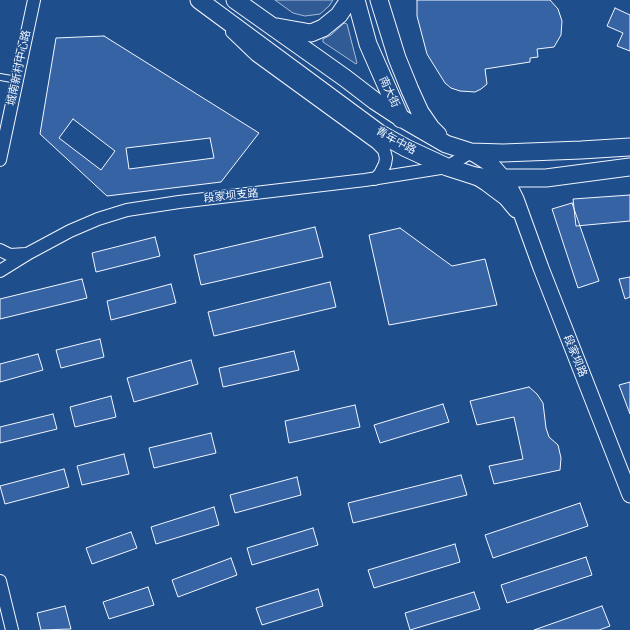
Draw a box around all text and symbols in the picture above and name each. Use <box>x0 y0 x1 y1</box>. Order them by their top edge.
street label: 城南新村中心路 <box>5 29 33 107</box>
street label: 南大街 <box>376 74 402 110</box>
street label: 青年中路 <box>374 125 418 157</box>
street label: 段家坝支路 <box>203 187 259 205</box>
street label: 段家坝路 <box>561 333 589 379</box>

